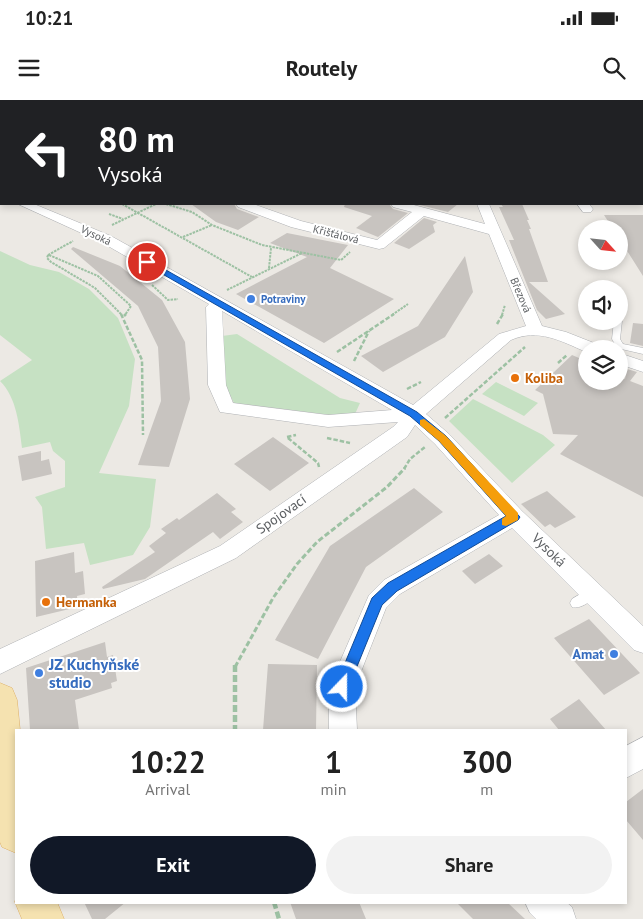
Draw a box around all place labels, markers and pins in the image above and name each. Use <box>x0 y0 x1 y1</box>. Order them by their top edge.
pin <box>126 241 168 283</box>
place label: Potraviny <box>261 292 306 306</box>
marker: Potraviny <box>245 293 257 305</box>
place label: Koliba <box>525 369 563 387</box>
marker: Koliba <box>509 372 521 384</box>
place label: Hermanka <box>56 593 117 611</box>
marker: Hermanka <box>40 596 52 608</box>
place label: Amat <box>572 645 604 663</box>
marker: Amat <box>608 648 620 660</box>
place label: JZ Kuchyňské studio <box>48 654 139 692</box>
marker: JZ Kuchyňské studio <box>33 667 45 679</box>

